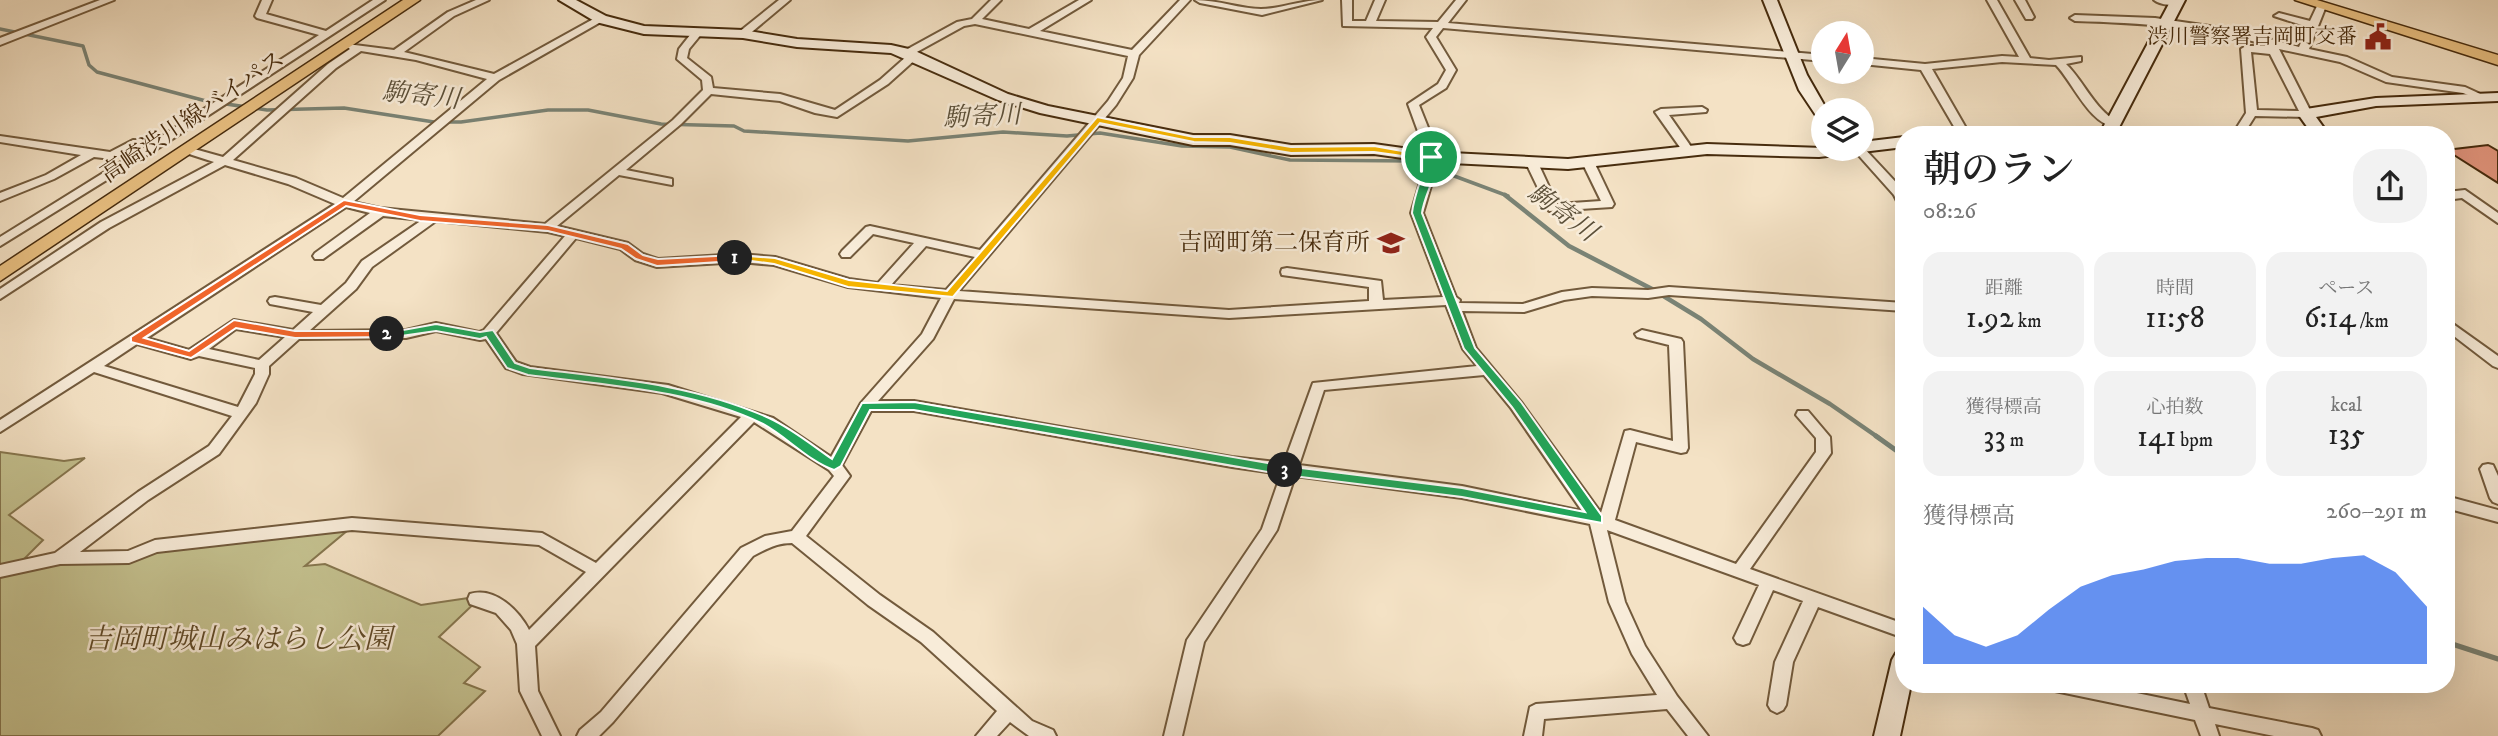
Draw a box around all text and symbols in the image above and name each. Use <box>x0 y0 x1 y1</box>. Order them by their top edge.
north arrow <box>1811 21 1874 84</box>
map controls <box>1811 21 1874 161</box>
public building icon: 渋川警察署吉岡町交番 <box>2363 22 2393 52</box>
place label: 渋川警察署吉岡町交番 <box>2147 24 2357 50</box>
street label: 高崎渋川線バイパス <box>95 44 291 190</box>
water label: 駒寄川 <box>380 76 464 117</box>
water label: 駒寄川 <box>942 98 1025 136</box>
button: layers <box>1811 98 1874 161</box>
pin <box>1401 127 1461 187</box>
icon: arrive <box>1412 138 1450 176</box>
text: 朝のラン <box>1923 147 2075 195</box>
button: share <box>2353 149 2427 223</box>
water label: 駒寄川 <box>1521 177 1606 251</box>
text: 08:26 <box>1923 197 1976 226</box>
place label: 吉岡町第二保育所 <box>1178 228 1370 258</box>
school or university icon: 吉岡町第二保育所 <box>1376 228 1406 258</box>
pin: 1 <box>718 240 752 276</box>
text: 1 <box>731 246 738 269</box>
text: 距離 <box>1985 277 2023 300</box>
text: 時間 <box>2156 277 2194 300</box>
text: ペース <box>2318 277 2374 300</box>
text: 1.92 <box>1966 300 2014 337</box>
text: 11:58 <box>2145 300 2205 337</box>
text: 6:14 <box>2304 300 2356 337</box>
text: km <box>2014 310 2041 333</box>
text: /km <box>2356 310 2389 333</box>
pin: 2 <box>370 316 404 352</box>
text: 2 <box>382 322 391 345</box>
text: kcal <box>2331 394 2362 417</box>
text: 獲得標高 <box>1966 396 2042 419</box>
text: 心拍数 <box>2146 396 2204 419</box>
text: 135 <box>2328 417 2365 454</box>
text: 33 <box>1983 419 2006 456</box>
text: 141 <box>2137 419 2176 456</box>
text: m <box>2006 429 2024 452</box>
text: bpm <box>2176 429 2213 452</box>
pin: 3 <box>1268 452 1302 488</box>
text: 3 <box>1281 458 1288 481</box>
text: 260–291 m <box>2326 497 2427 526</box>
text: 獲得標高 <box>1923 502 2015 531</box>
park label: 吉岡町城山みはらし公園 <box>84 622 396 657</box>

